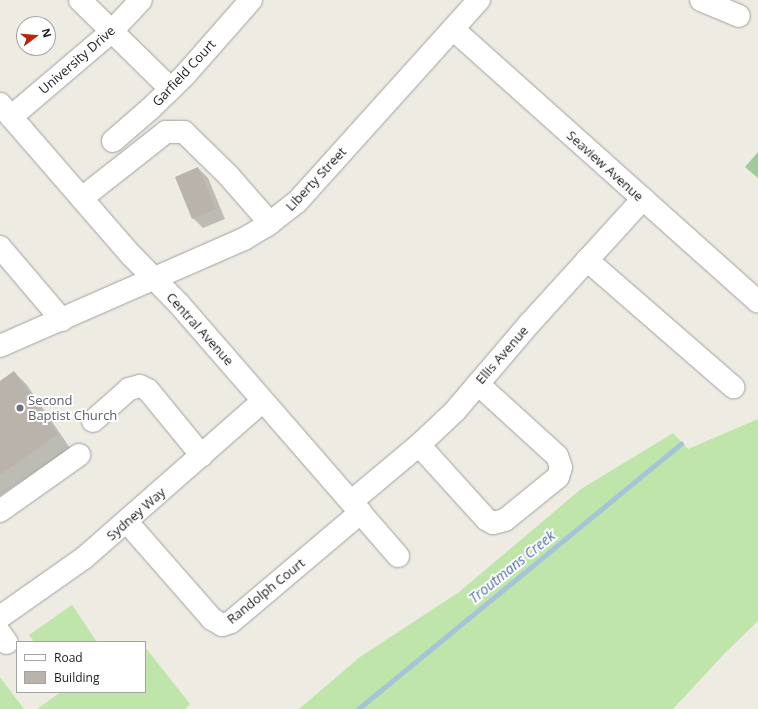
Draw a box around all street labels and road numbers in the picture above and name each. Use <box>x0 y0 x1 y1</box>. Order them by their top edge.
street label: University Drive <box>36 23 118 97</box>
street label: Garfield Court <box>149 36 219 110</box>
street label: Seaview Avenue <box>564 128 646 204</box>
street label: Liberty Street <box>283 144 349 214</box>
street label: Central Avenue <box>163 289 237 369</box>
street label: Ellis Avenue <box>473 323 531 387</box>
street label: Sydney Way <box>104 484 168 544</box>
street label: Randolph Court <box>224 555 308 627</box>

